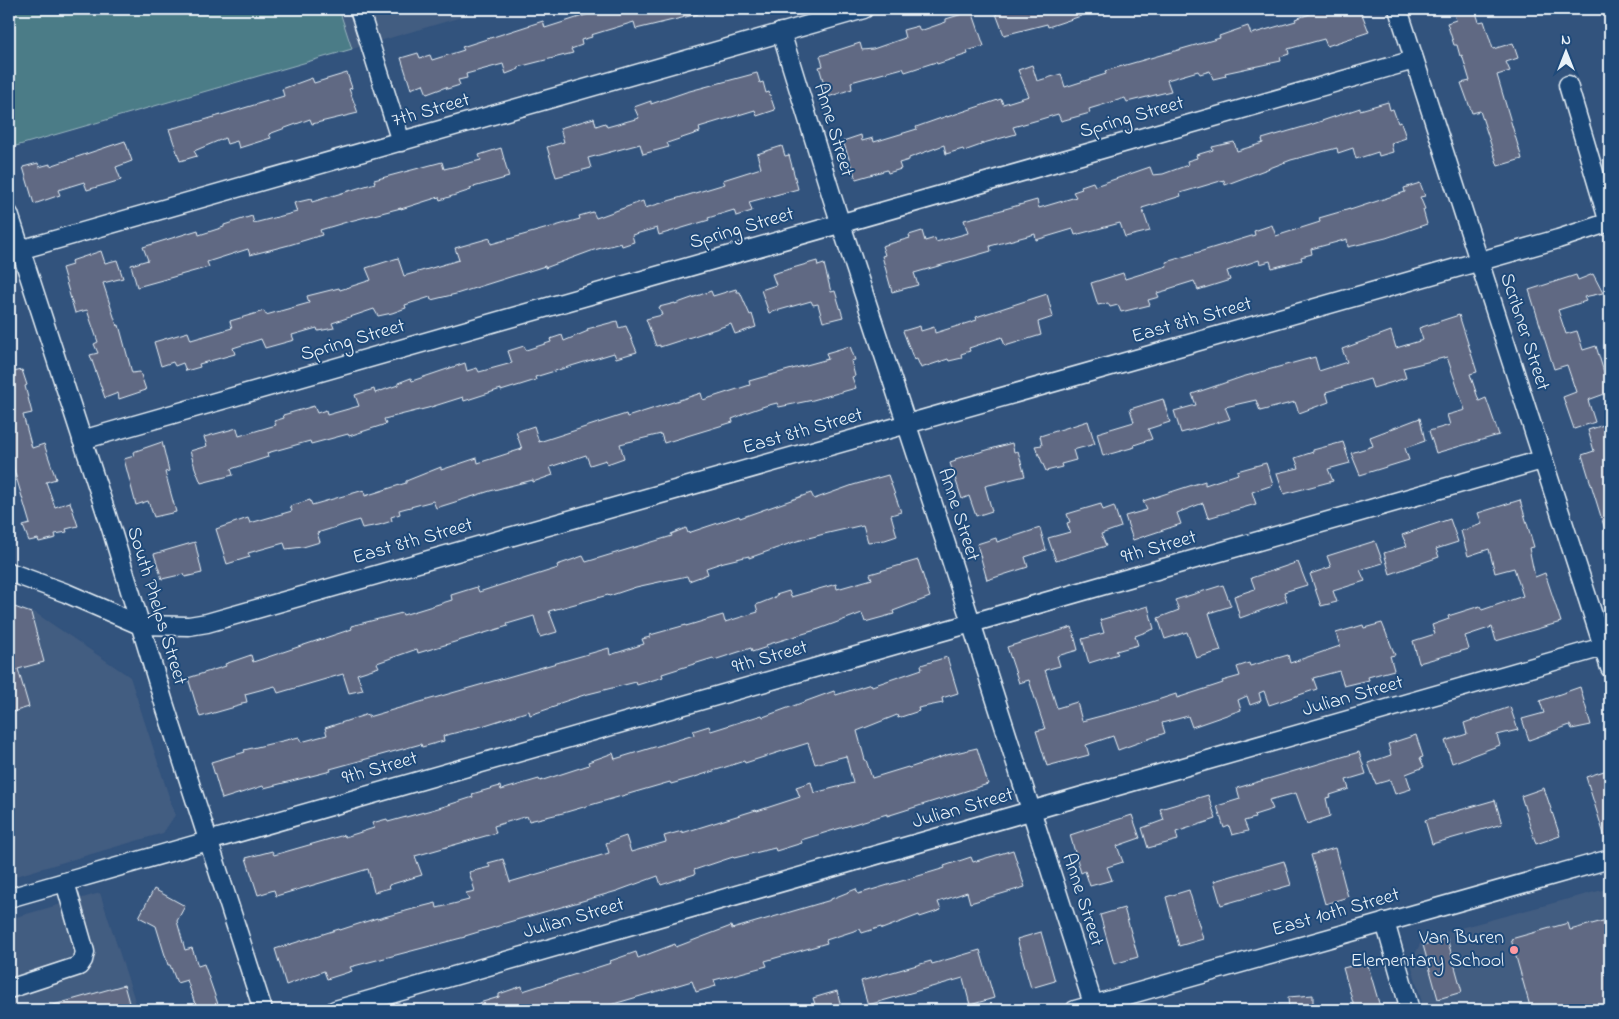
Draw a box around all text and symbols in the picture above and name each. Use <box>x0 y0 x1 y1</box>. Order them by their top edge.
north arrow <box>1542 28 1592 78</box>
text: N <box>1561 30 1571 51</box>
street label: Anne Street <box>805 80 861 181</box>
street label: 7th Street <box>389 86 474 136</box>
street label: Spring Street <box>1076 89 1188 148</box>
street label: Spring Street <box>686 200 798 259</box>
street label: Scribner Street <box>1491 269 1557 395</box>
street label: East 8th Street <box>1128 290 1256 352</box>
street label: Spring Street <box>297 312 409 371</box>
street label: East 8th Street <box>739 401 867 463</box>
street label: Anne Street <box>929 465 987 566</box>
street label: East 8th Street <box>349 511 477 573</box>
street label: South Phelps Street <box>118 523 194 689</box>
street label: 9th Street <box>1118 523 1201 573</box>
street label: 9th Street <box>729 633 812 683</box>
street label: Julian Street <box>1299 669 1407 725</box>
street label: 9th Street <box>339 744 422 794</box>
street label: Julian Street <box>909 781 1017 837</box>
street label: Anne Street <box>1053 850 1111 951</box>
street label: East 10th Street <box>1269 881 1403 945</box>
street label: Julian Street <box>520 891 628 947</box>
place label: Van Buren Elementary School <box>1351 924 1504 976</box>
marker: Van Buren Elementary School <box>1508 944 1520 956</box>

